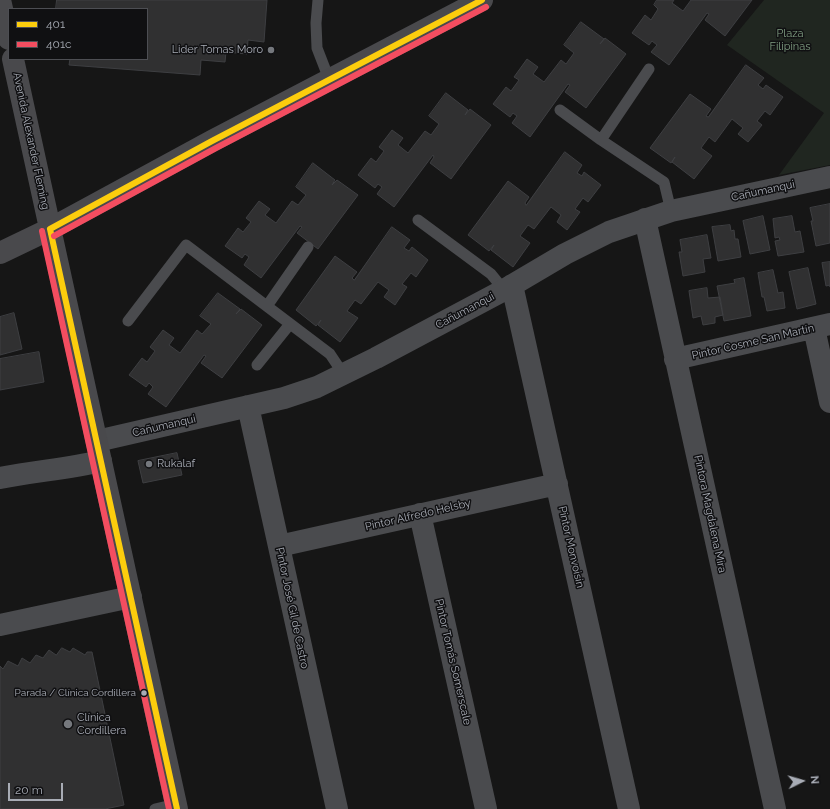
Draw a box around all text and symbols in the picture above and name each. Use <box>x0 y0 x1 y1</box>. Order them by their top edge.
legend <box>8 8 148 60</box>
text: 401 <box>46 17 65 31</box>
park label: Plaza Filipinas <box>769 27 811 53</box>
text: 401c <box>46 37 72 51</box>
place label: Lider Tomas Moro <box>172 43 263 57</box>
marker: Lider Tomas Moro <box>266 45 276 55</box>
street label: Avenida Alexander Fleming <box>10 71 52 211</box>
street label: Cañumanqui <box>730 178 796 204</box>
street label: Cañumanqui <box>433 290 497 332</box>
street label: Pintor Cosme San Martín <box>691 322 815 362</box>
street label: Cañumanqui <box>131 412 197 440</box>
street label: Pintora Magdalena Mira <box>691 454 729 574</box>
place label: Rukalaf <box>157 457 195 471</box>
marker: Rukalaf <box>144 459 154 469</box>
street label: Pintor Alfredo Helsby <box>364 496 472 534</box>
street label: Pintor Monvoisin <box>555 505 587 589</box>
street label: Pintor José Gil de Castro <box>273 546 311 670</box>
street label: Pintor Tomás Somerscale <box>432 598 474 726</box>
place label: Parada / Clínica Cordillera <box>15 687 136 699</box>
marker: Parada / Clínica Cordillera <box>139 688 149 698</box>
place label: Clínica Cordillera <box>77 711 126 737</box>
marker: Clínica Cordillera <box>62 718 74 730</box>
north arrow <box>782 761 822 801</box>
scale bar <box>10 775 65 801</box>
text: N <box>808 775 821 785</box>
text: 20 m <box>15 783 43 797</box>

